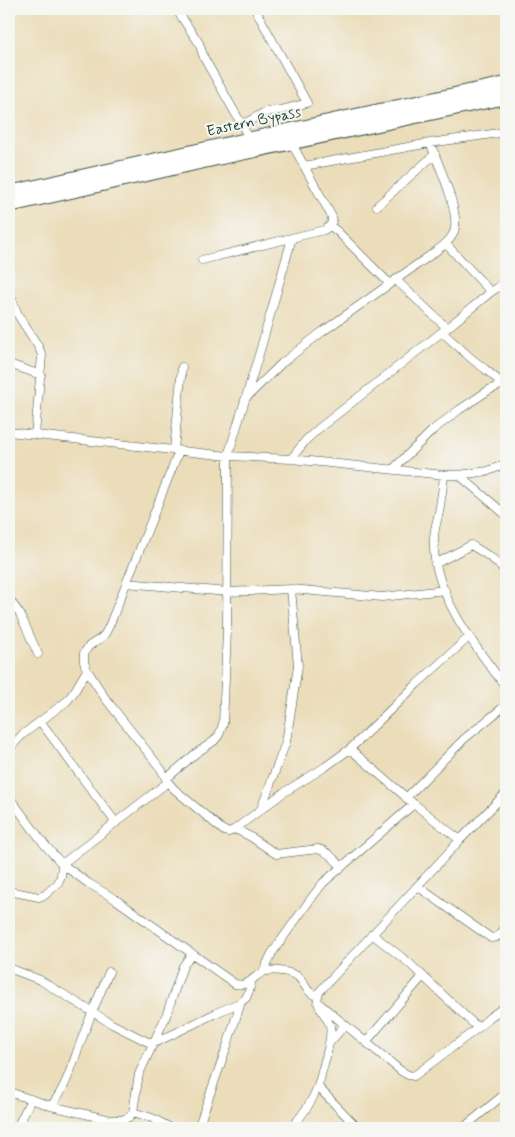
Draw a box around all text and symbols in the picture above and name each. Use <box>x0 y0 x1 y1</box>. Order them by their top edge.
street label: Eastern Bypass <box>205 102 303 142</box>

